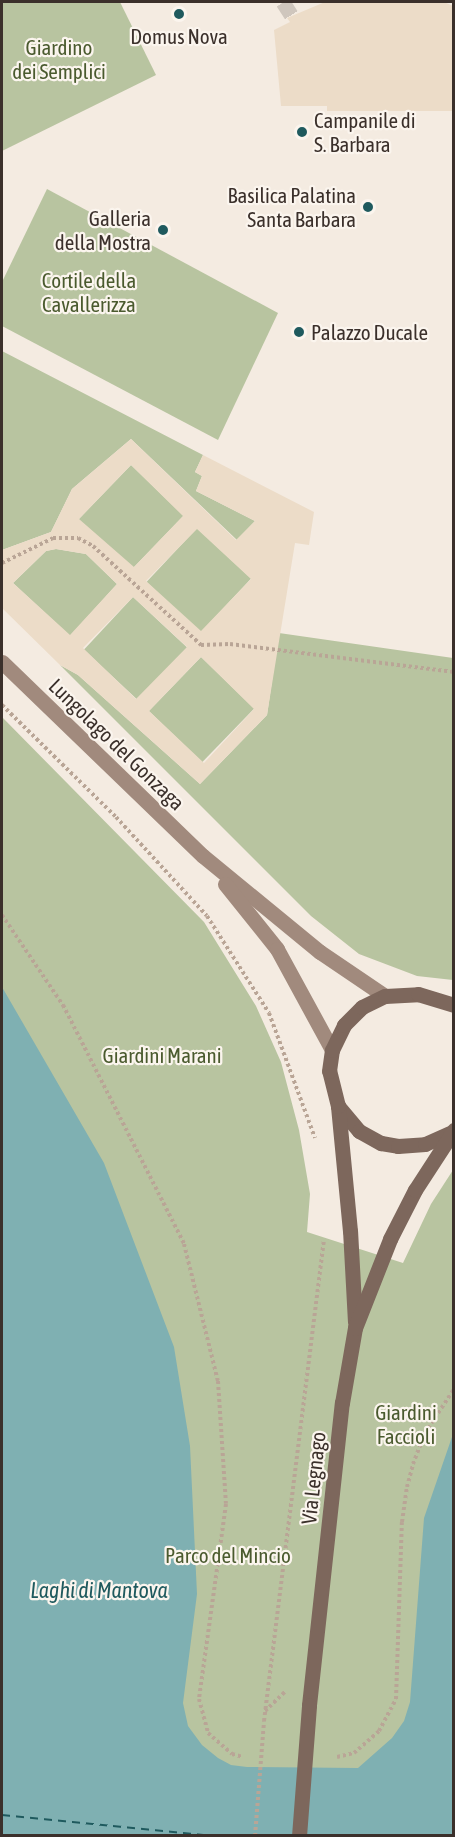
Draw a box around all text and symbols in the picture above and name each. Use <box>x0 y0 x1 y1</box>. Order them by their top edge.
marker: Domus Nova <box>172 7 186 21</box>
place label: Domus Nova <box>130 23 228 49</box>
park label: Giardino dei Semplici <box>12 34 106 84</box>
place label: Campanile di S. Barbara <box>314 107 416 157</box>
marker: Campanile di S. Barbara <box>295 125 309 139</box>
place label: Basilica Palatina Santa Barbara <box>227 182 356 232</box>
marker: Basilica Palatina Santa Barbara <box>361 200 375 214</box>
place label: Galleria della Mostra <box>55 205 151 255</box>
marker: Galleria della Mostra <box>156 223 170 237</box>
park label: Cortile della Cavallerizza <box>42 267 136 317</box>
place label: Palazzo Ducale <box>311 319 428 345</box>
marker: Palazzo Ducale <box>292 325 306 339</box>
street label: Lungolago del Gonzaga <box>44 673 190 815</box>
park label: Giardini Marani <box>103 1042 221 1068</box>
park label: Giardini Faccioli <box>375 1399 437 1449</box>
street label: Via Legnago <box>296 1430 330 1526</box>
park label: Parco del Mincio <box>165 1542 291 1568</box>
water label: Laghi di Mantova <box>30 1578 168 1604</box>

